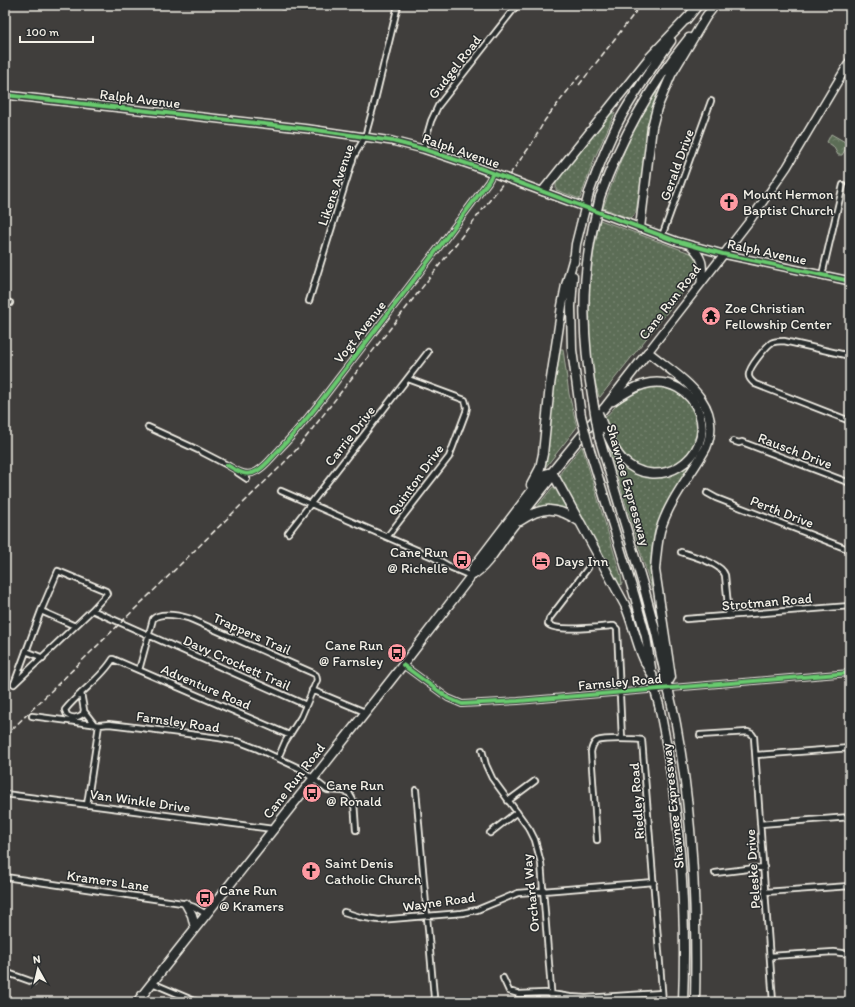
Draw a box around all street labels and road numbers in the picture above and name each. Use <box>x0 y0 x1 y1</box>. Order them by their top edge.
street label: Gudgel Road <box>425 31 485 102</box>
street label: Ralph Avenue <box>99 86 181 112</box>
street label: Gerald Drive <box>656 127 698 203</box>
street label: Ralph Avenue <box>420 130 502 172</box>
street label: Likens Avenue <box>314 142 358 228</box>
street label: Ralph Avenue <box>726 235 809 269</box>
street label: Cane Run Road <box>635 260 705 343</box>
street label: Vogt Avenue <box>330 297 390 367</box>
street label: Carrie Drive <box>321 402 379 470</box>
street label: Shawnee Expressway <box>602 422 654 548</box>
street label: Rausch Drive <box>755 429 835 473</box>
street label: Quinton Drive <box>384 441 448 519</box>
street label: Perth Drive <box>748 492 817 532</box>
street label: Strotman Road <box>721 590 813 614</box>
street label: Trappers Trail <box>210 609 294 659</box>
street label: Davy Crockett Trail <box>180 632 294 694</box>
street label: Adventure Road <box>159 660 254 714</box>
street label: Farnsley Road <box>577 670 663 694</box>
street label: Farnsley Road <box>135 708 221 736</box>
street label: Cane Run Road <box>259 739 329 822</box>
street label: Shawnee Expressway <box>658 742 688 869</box>
street label: Riedley Road <box>626 762 648 840</box>
street label: Van Winkle Drive <box>89 786 192 817</box>
street label: Peleske Drive <box>742 828 764 909</box>
street label: Orchard Way <box>518 853 544 933</box>
street label: Kramers Lane <box>66 867 151 895</box>
street label: Wayne Road <box>402 888 477 916</box>

